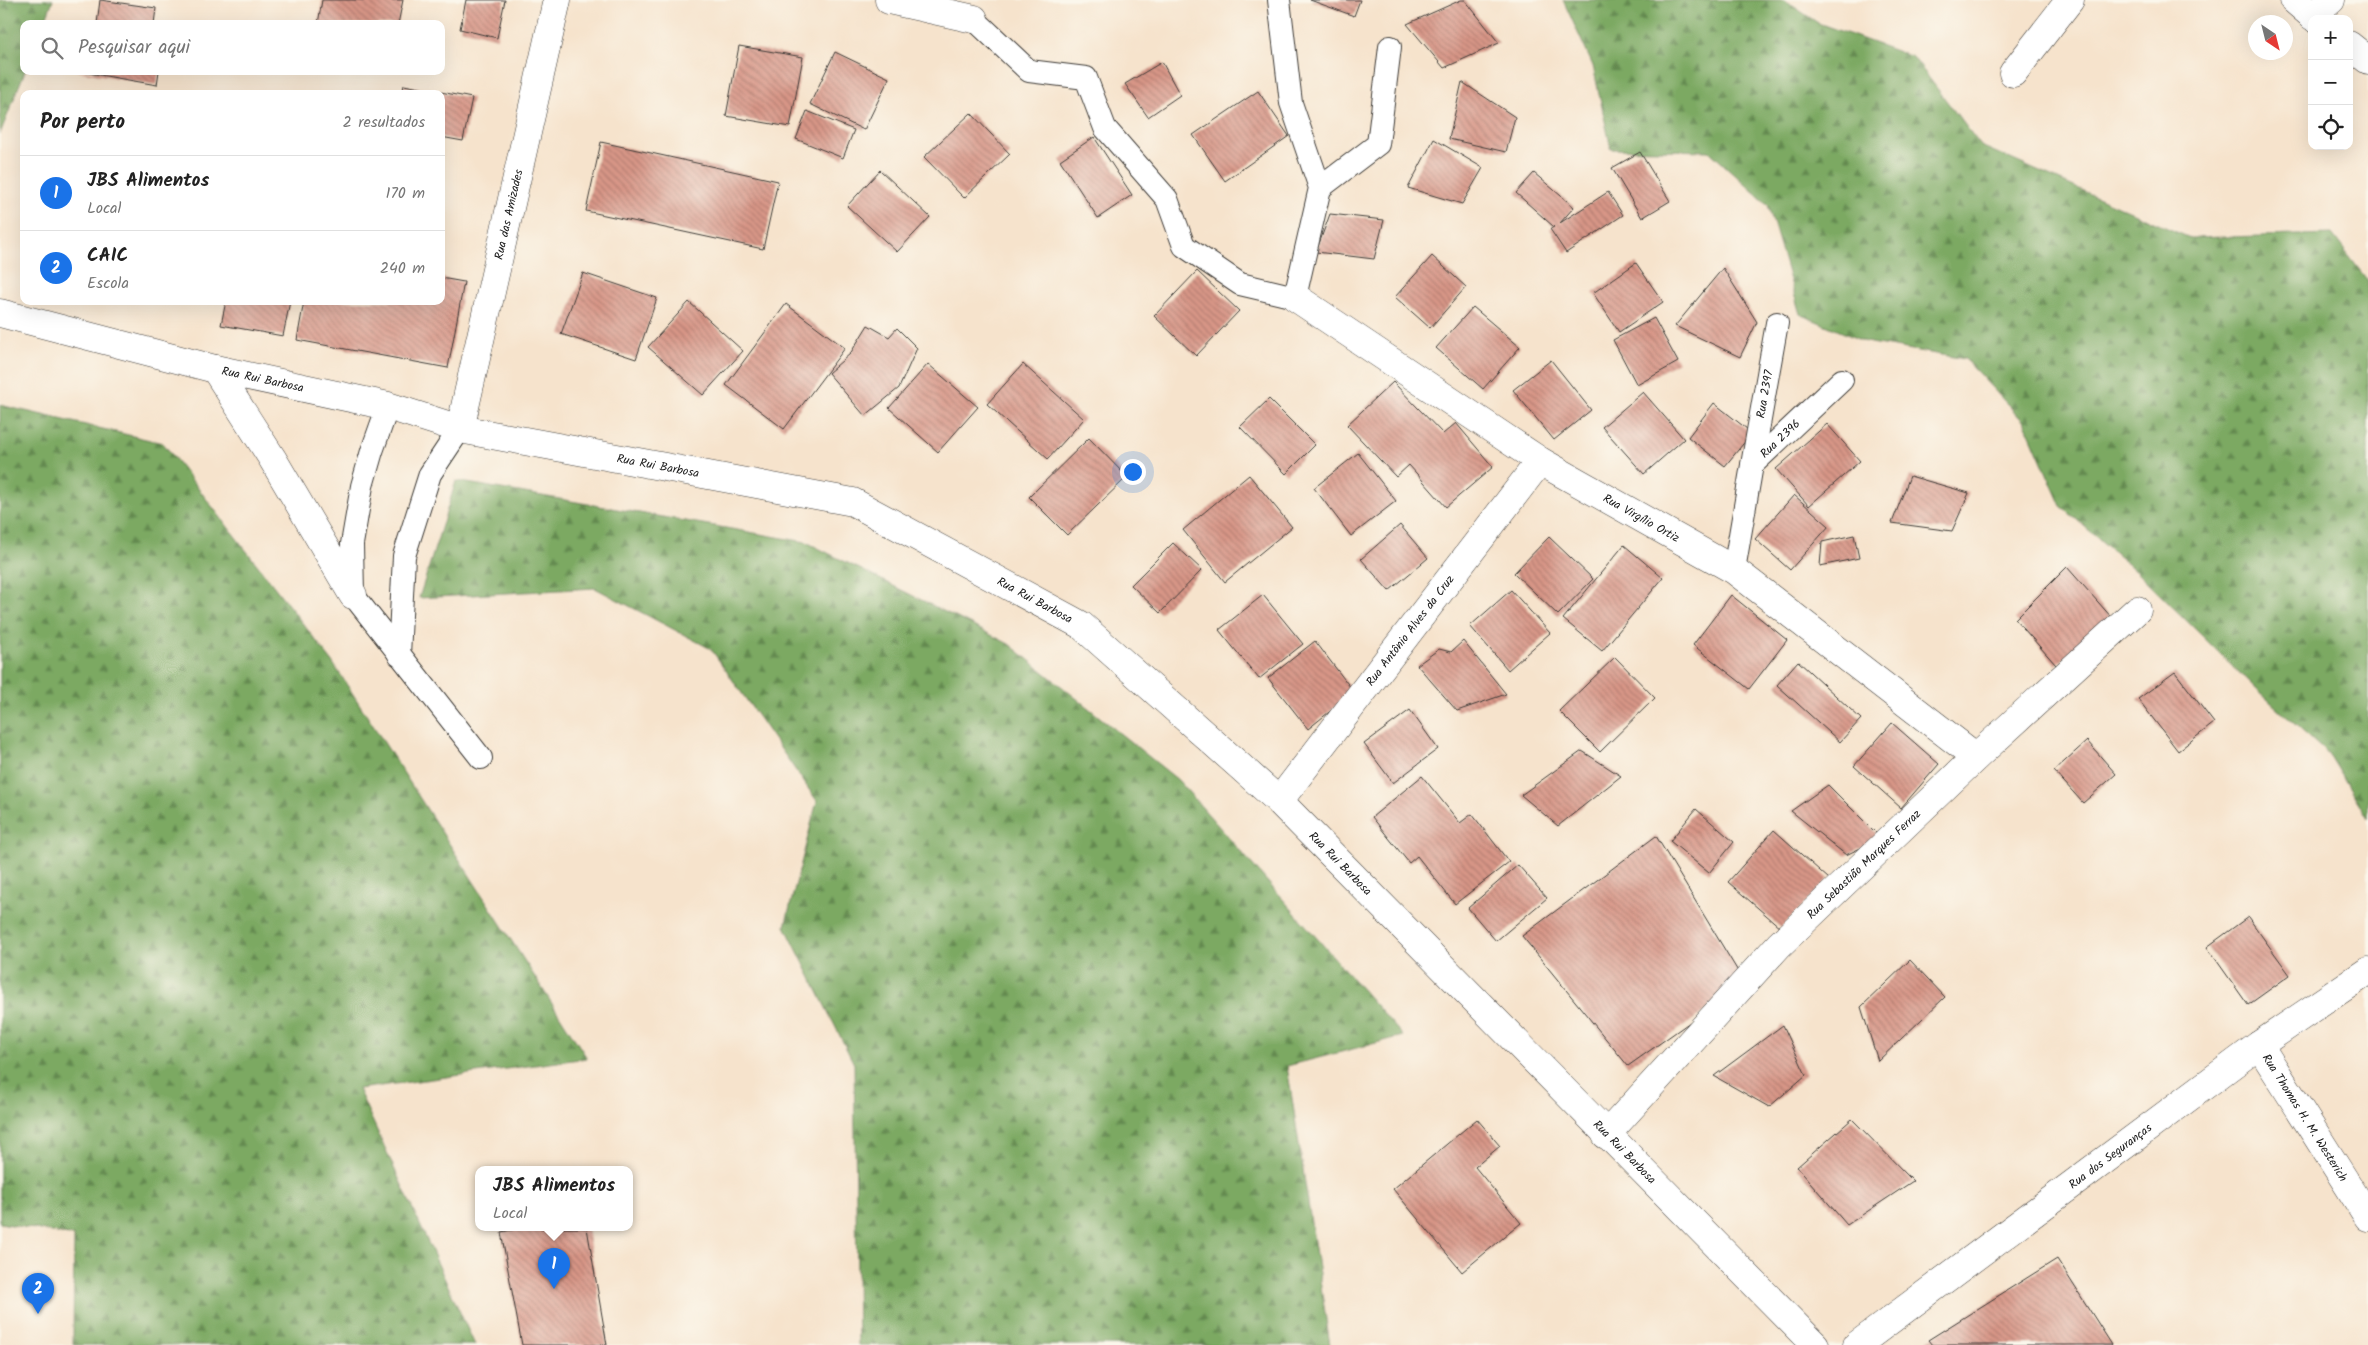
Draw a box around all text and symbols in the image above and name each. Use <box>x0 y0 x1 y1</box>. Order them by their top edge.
north arrow <box>2248 15 2293 60</box>
map controls <box>2308 15 2353 150</box>
button: + <box>2308 15 2353 60</box>
search box <box>20 20 445 75</box>
text: Pesquisar aqui <box>78 33 190 63</box>
icon: search <box>38 34 66 62</box>
button: − <box>2308 60 2353 105</box>
button: locate <box>2308 105 2353 150</box>
text: Por perto <box>40 106 125 139</box>
text: 2 resultados <box>343 110 425 135</box>
text: JBS Alimentos <box>87 166 209 196</box>
street label: Rua das Amizades <box>489 167 528 261</box>
text: 1 <box>54 181 58 206</box>
text: 170 m <box>385 181 425 206</box>
text: Local <box>87 196 122 221</box>
text: CAIC <box>87 241 128 271</box>
text: 2 <box>51 256 61 281</box>
text: 240 m <box>380 256 425 281</box>
text: Escola <box>87 271 129 296</box>
street label: Rua Rui Barbosa <box>220 361 306 397</box>
street label: Rua 2397 <box>1751 368 1778 420</box>
street label: Rua 2396 <box>1755 415 1805 463</box>
street label: Rua Rui Barbosa <box>615 449 701 483</box>
your location <box>1120 459 1146 485</box>
street label: Rua Virgílio Ortiz <box>1599 489 1683 547</box>
street label: Rua Antônio Alves da Cruz <box>1361 571 1459 690</box>
street label: Rua Rui Barbosa <box>994 572 1076 628</box>
street label: Rua Sebastião Marques Ferraz <box>1802 805 1925 924</box>
street label: Rua Rui Barbosa <box>1304 827 1377 900</box>
street label: Rua Thomas H. M. Westerich <box>2257 1050 2353 1185</box>
street label: Rua Rui Barbosa <box>1589 1116 1661 1189</box>
street label: Rua dos Seguranças <box>2064 1118 2156 1194</box>
popup <box>475 1166 633 1231</box>
text: JBS Alimentos <box>493 1171 615 1201</box>
text: Local <box>493 1201 527 1226</box>
pin: 1 <box>538 1248 570 1289</box>
pin: 2 <box>22 1273 54 1314</box>

